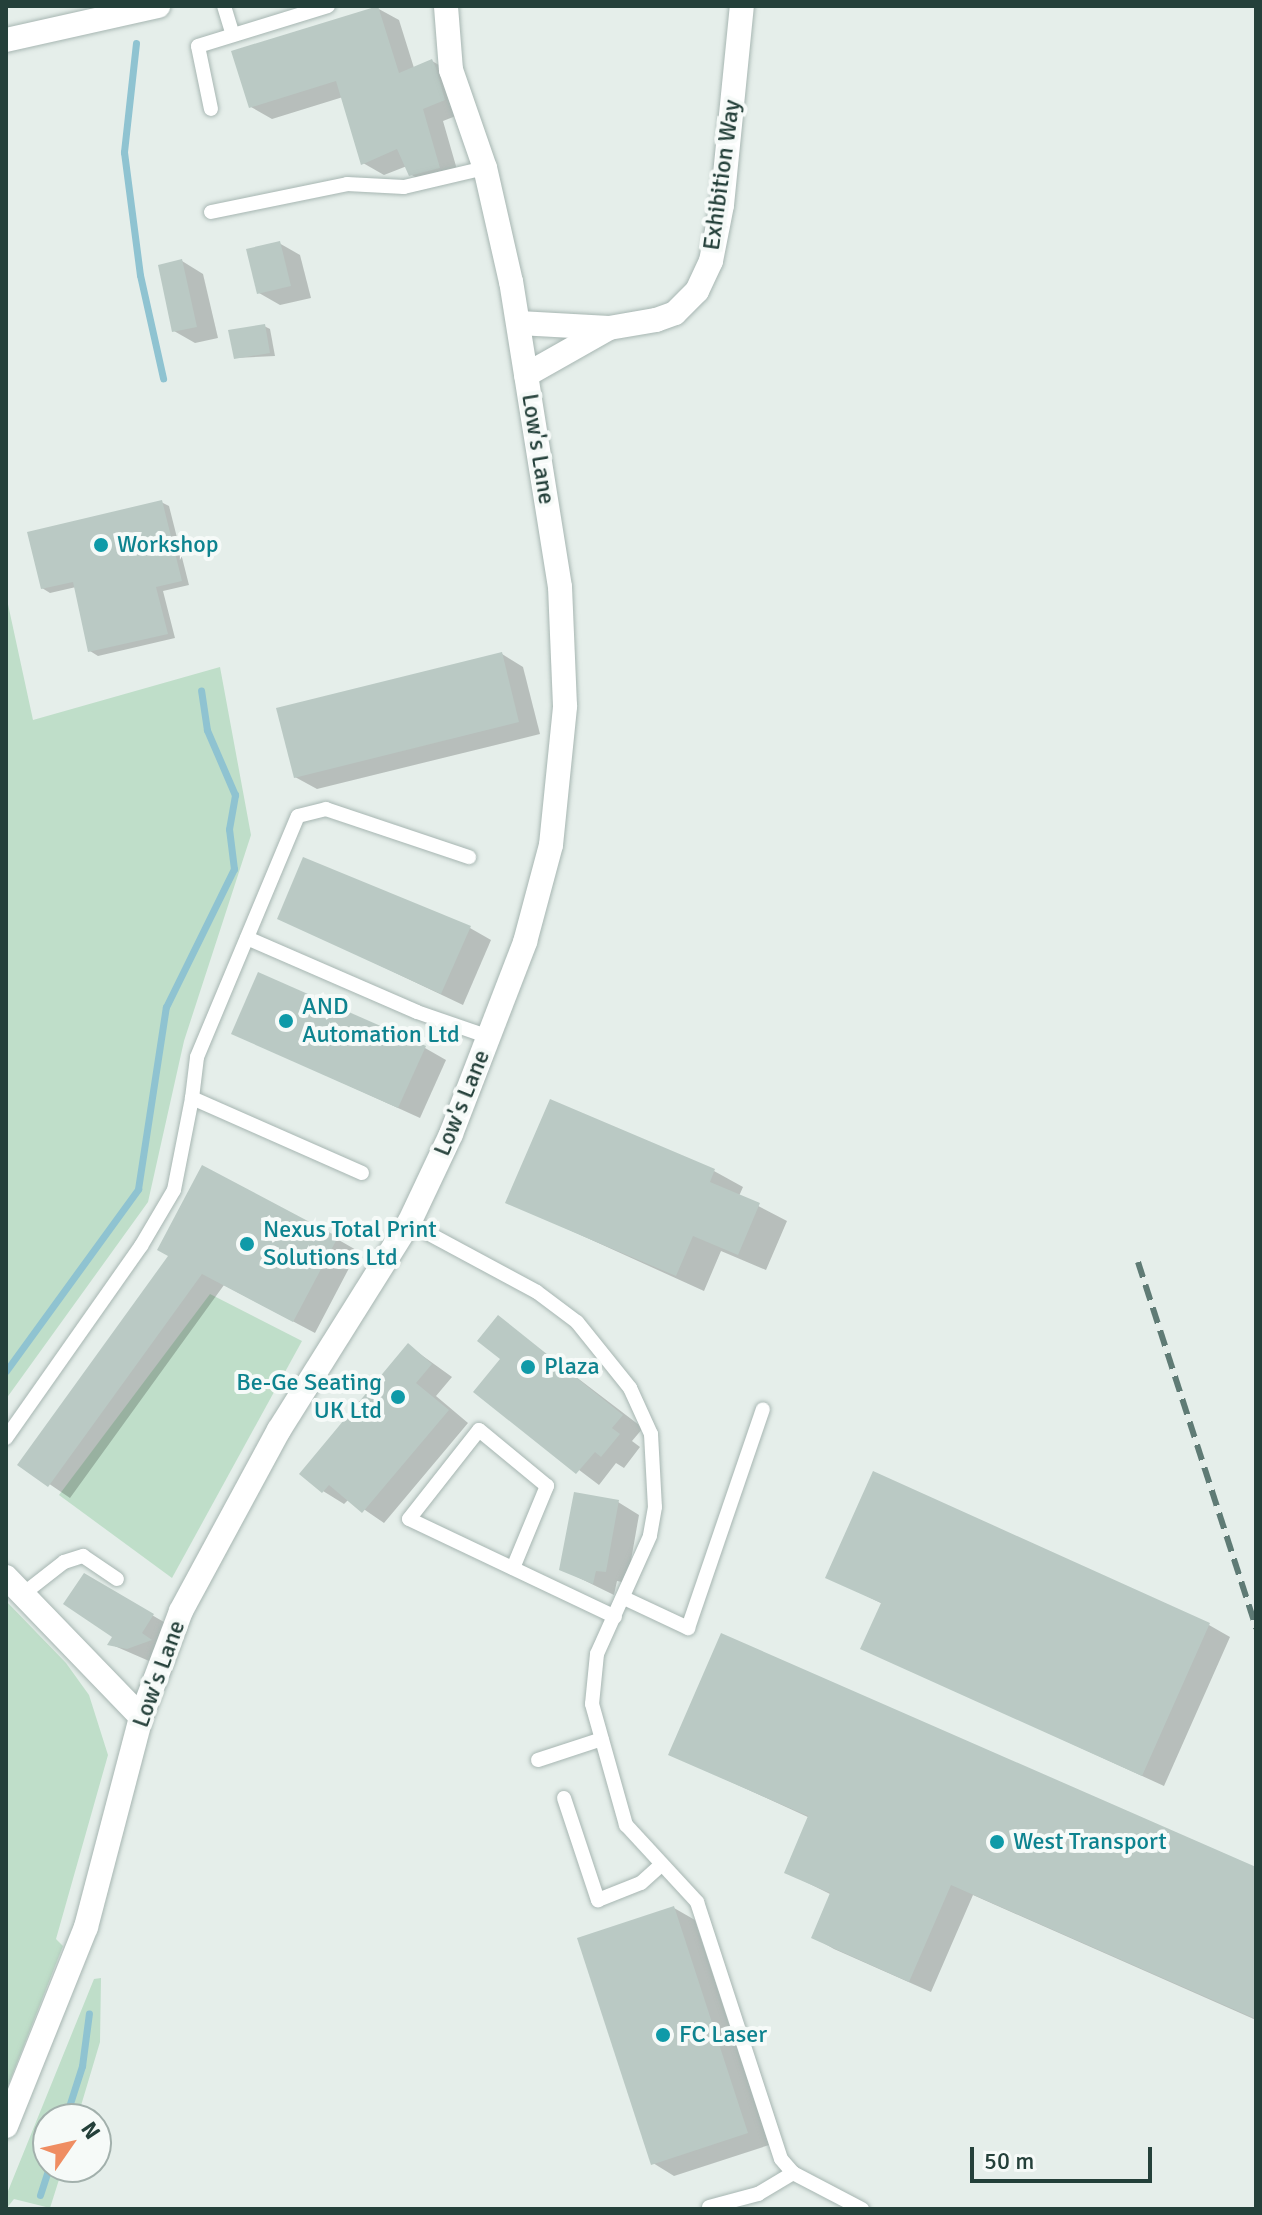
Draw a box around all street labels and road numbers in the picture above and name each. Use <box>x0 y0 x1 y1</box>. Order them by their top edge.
street label: Exhibition Way <box>697 98 747 252</box>
street label: Low's Lane <box>515 392 561 506</box>
street label: Low's Lane <box>428 1046 496 1160</box>
street label: Low's Lane <box>126 1617 192 1731</box>

